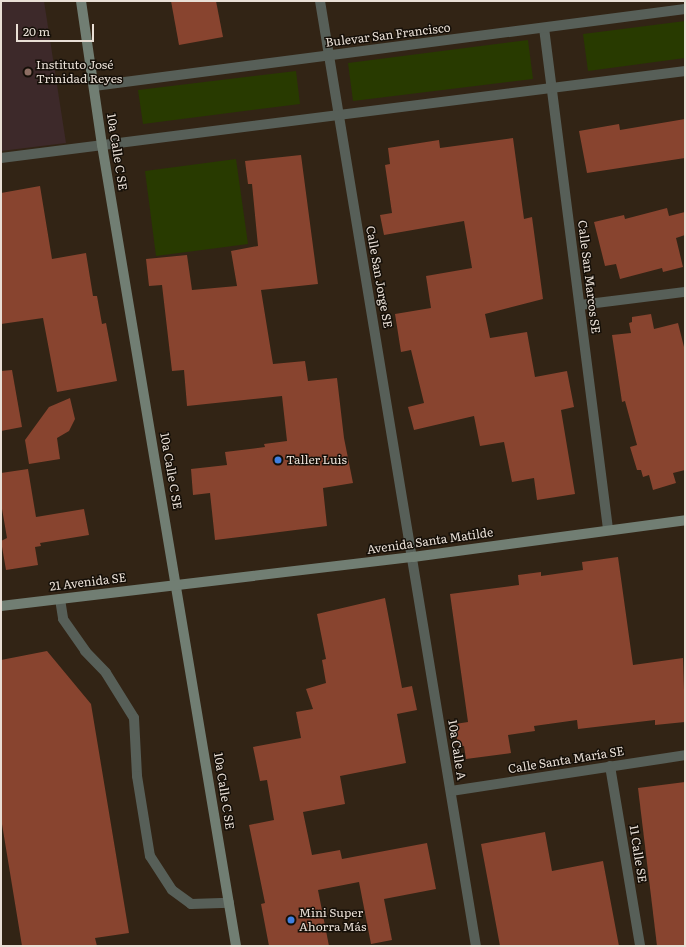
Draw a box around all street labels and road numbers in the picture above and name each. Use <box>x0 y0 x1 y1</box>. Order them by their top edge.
street label: Bulevar San Francisco <box>325 20 451 50</box>
street label: 10a Calle C SE <box>104 113 130 191</box>
street label: Calle San Marcos SE <box>575 219 603 335</box>
street label: Calle San Jorge SE <box>363 225 395 329</box>
street label: 10a Calle C SE <box>157 432 185 510</box>
street label: Avenida Santa Matilde <box>366 525 494 557</box>
street label: 21 Avenida SE <box>49 570 127 594</box>
street label: 10a Calle A <box>445 719 469 781</box>
street label: Calle Santa María SE <box>507 744 625 776</box>
street label: 10a Calle C SE <box>211 752 237 830</box>
street label: 11 Calle SE <box>626 824 650 884</box>

